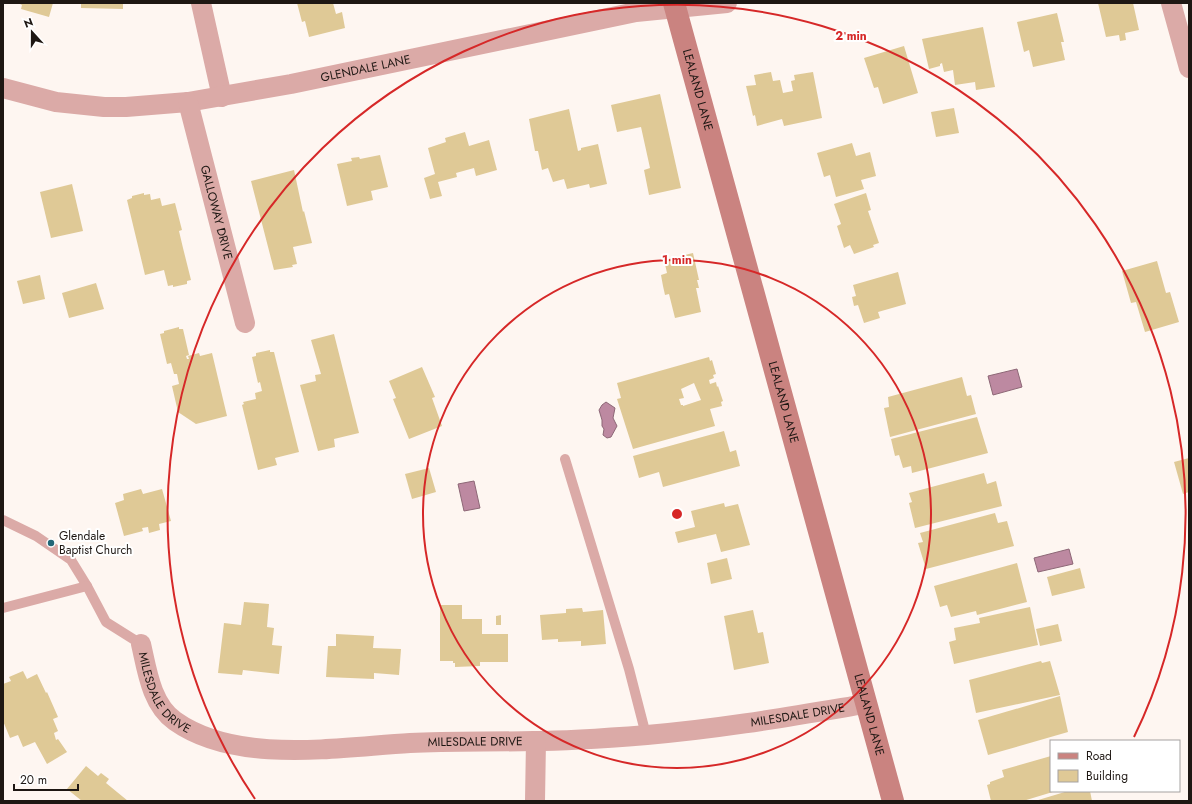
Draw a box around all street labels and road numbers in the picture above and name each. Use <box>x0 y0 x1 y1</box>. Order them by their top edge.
street label: LEALAND LANE <box>678 47 718 133</box>
street label: GLENDALE LANE <box>319 50 412 87</box>
street label: GALLOWAY DRIVE <box>196 163 237 262</box>
street label: LEALAND LANE <box>764 359 803 445</box>
street label: MILESDALE DRIVE <box>134 650 194 738</box>
street label: LEALAND LANE <box>849 672 889 758</box>
street label: MILESDALE DRIVE <box>749 699 846 732</box>
street label: MILESDALE DRIVE <box>427 732 523 751</box>

